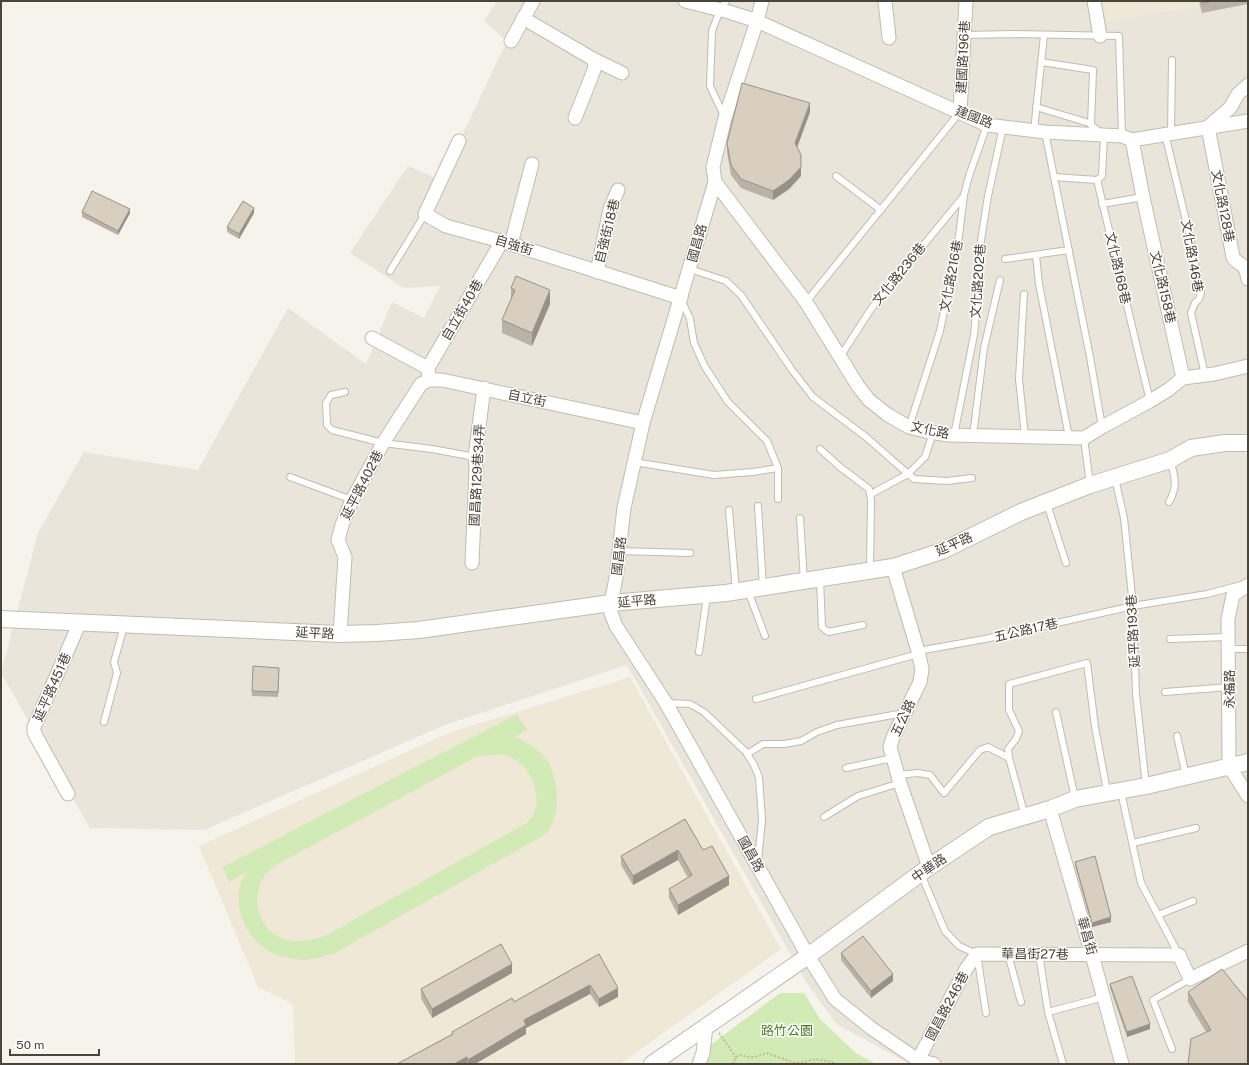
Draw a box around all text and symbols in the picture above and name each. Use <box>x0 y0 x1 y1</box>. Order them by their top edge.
street label: 建國路196巷 <box>954 20 972 94</box>
street label: 建國路 <box>953 103 995 131</box>
street label: 文化路128巷 <box>1209 169 1237 243</box>
street label: 自強街18巷 <box>592 197 622 265</box>
street label: 文化路146巷 <box>1178 218 1206 294</box>
street label: 國昌路 <box>684 222 710 264</box>
street label: 文化路168巷 <box>1102 230 1134 306</box>
street label: 自強街 <box>493 232 535 258</box>
street label: 文化路216巷 <box>937 239 965 313</box>
street label: 文化路236巷 <box>869 240 929 308</box>
street label: 文化路202巷 <box>968 243 988 319</box>
street label: 文化路158巷 <box>1147 249 1179 325</box>
street label: 自立街40巷 <box>438 277 486 343</box>
street label: 自立街 <box>506 387 548 409</box>
street label: 文化路 <box>909 419 951 441</box>
street label: 國昌路129巷34弄 <box>467 423 487 527</box>
street label: 延平路402巷 <box>338 448 386 522</box>
street label: 延平路 <box>933 529 975 559</box>
street label: 國昌路 <box>609 536 629 576</box>
street label: 延平路 <box>617 592 657 610</box>
street label: 延平路193巷 <box>1124 594 1142 668</box>
street label: 五公路17巷 <box>993 615 1059 645</box>
street label: 延平路 <box>295 624 335 642</box>
street label: 延平路451巷 <box>30 650 74 724</box>
street label: 永福路 <box>1222 669 1237 709</box>
street label: 五公路 <box>888 697 918 739</box>
street label: 國昌路 <box>735 833 767 875</box>
street label: 中華路 <box>909 851 949 885</box>
street label: 華昌街 <box>1074 915 1100 957</box>
street label: 華昌街27巷 <box>1001 946 1069 962</box>
street label: 國昌路246巷 <box>923 969 971 1043</box>
park label: 路竹公園 <box>761 1023 813 1038</box>
scale bar <box>10 1031 99 1057</box>
text: 50 m <box>16 1038 44 1052</box>

